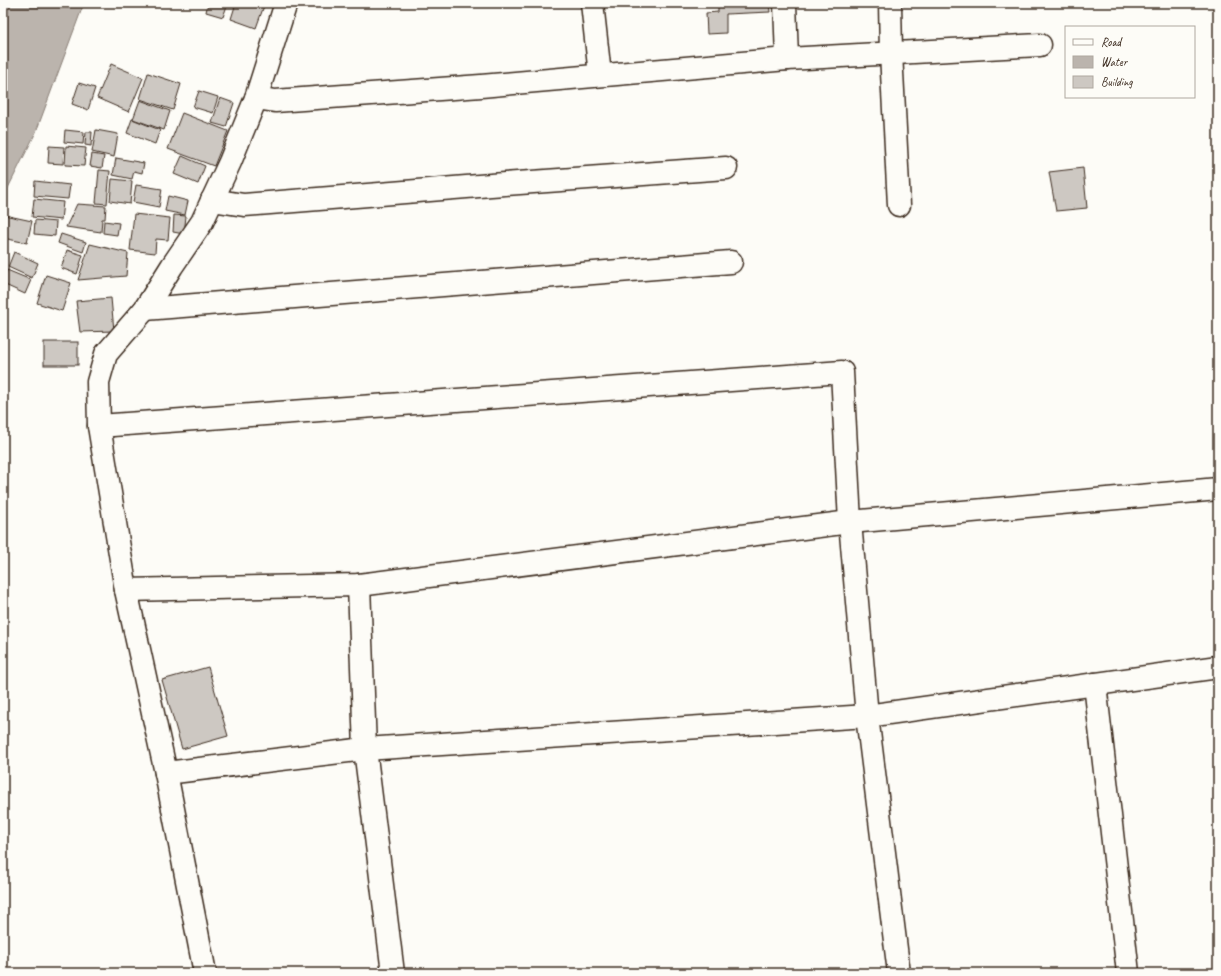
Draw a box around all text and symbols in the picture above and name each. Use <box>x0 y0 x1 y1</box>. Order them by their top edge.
legend <box>1065 26 1195 98</box>
text: Road <box>1101 34 1123 50</box>
text: Water <box>1101 54 1129 70</box>
text: Building <box>1101 74 1133 90</box>

